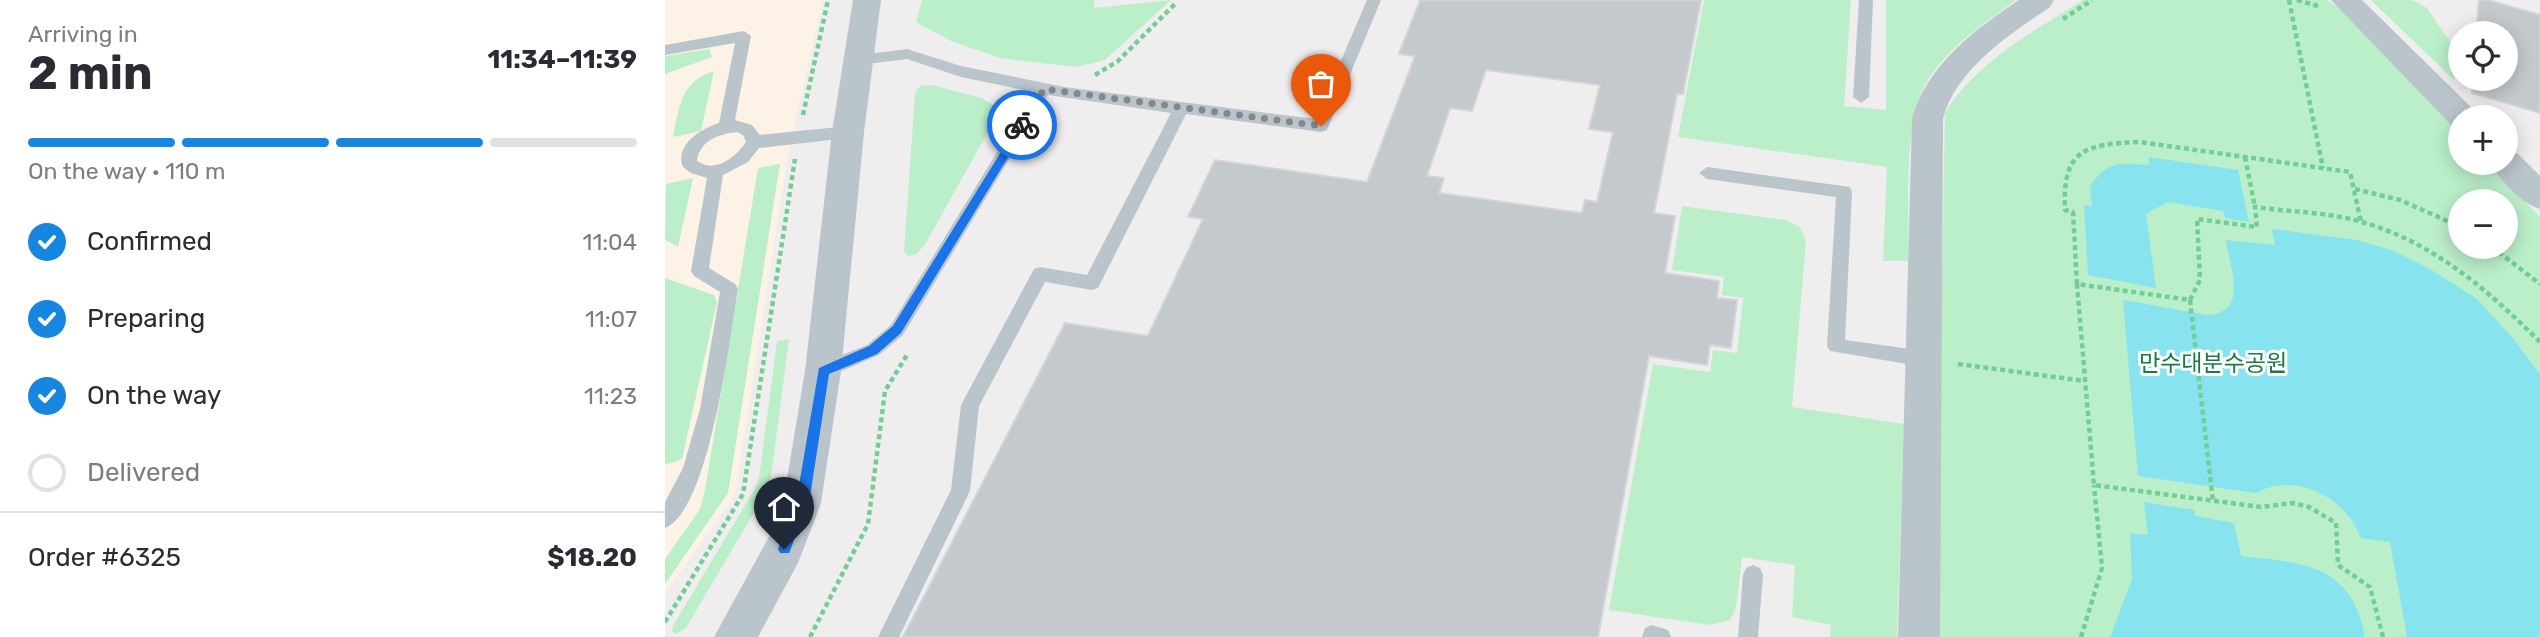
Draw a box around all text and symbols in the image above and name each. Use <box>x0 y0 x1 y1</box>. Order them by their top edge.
text: Arriving in <box>28 20 138 48</box>
map controls <box>2448 21 2518 259</box>
button: locate <box>2448 21 2518 91</box>
text: 11:34–11:39 <box>487 44 637 75</box>
text: 2 min <box>28 46 153 101</box>
pin <box>1291 54 1351 126</box>
icon: bag <box>1302 65 1340 103</box>
courier <box>987 90 1057 160</box>
button: + <box>2448 105 2518 175</box>
icon: bike <box>1003 106 1041 144</box>
text: On the way · 110 m <box>28 157 226 185</box>
button: − <box>2448 189 2518 259</box>
icon: check <box>28 223 66 261</box>
text: Confirmed <box>87 226 212 257</box>
text: 11:04 <box>583 228 637 256</box>
icon: check <box>28 300 66 338</box>
text: Preparing <box>87 303 205 334</box>
text: 11:07 <box>585 305 637 333</box>
park label: 만수대분수공원 <box>2139 349 2287 377</box>
icon: check <box>28 377 66 415</box>
text: On the way <box>87 380 221 411</box>
text: 11:23 <box>584 382 637 410</box>
text: Delivered <box>87 457 200 488</box>
pin <box>754 477 814 549</box>
icon: home <box>765 488 803 526</box>
text: Order #6325 <box>28 542 181 573</box>
text: $18.20 <box>547 542 637 573</box>

